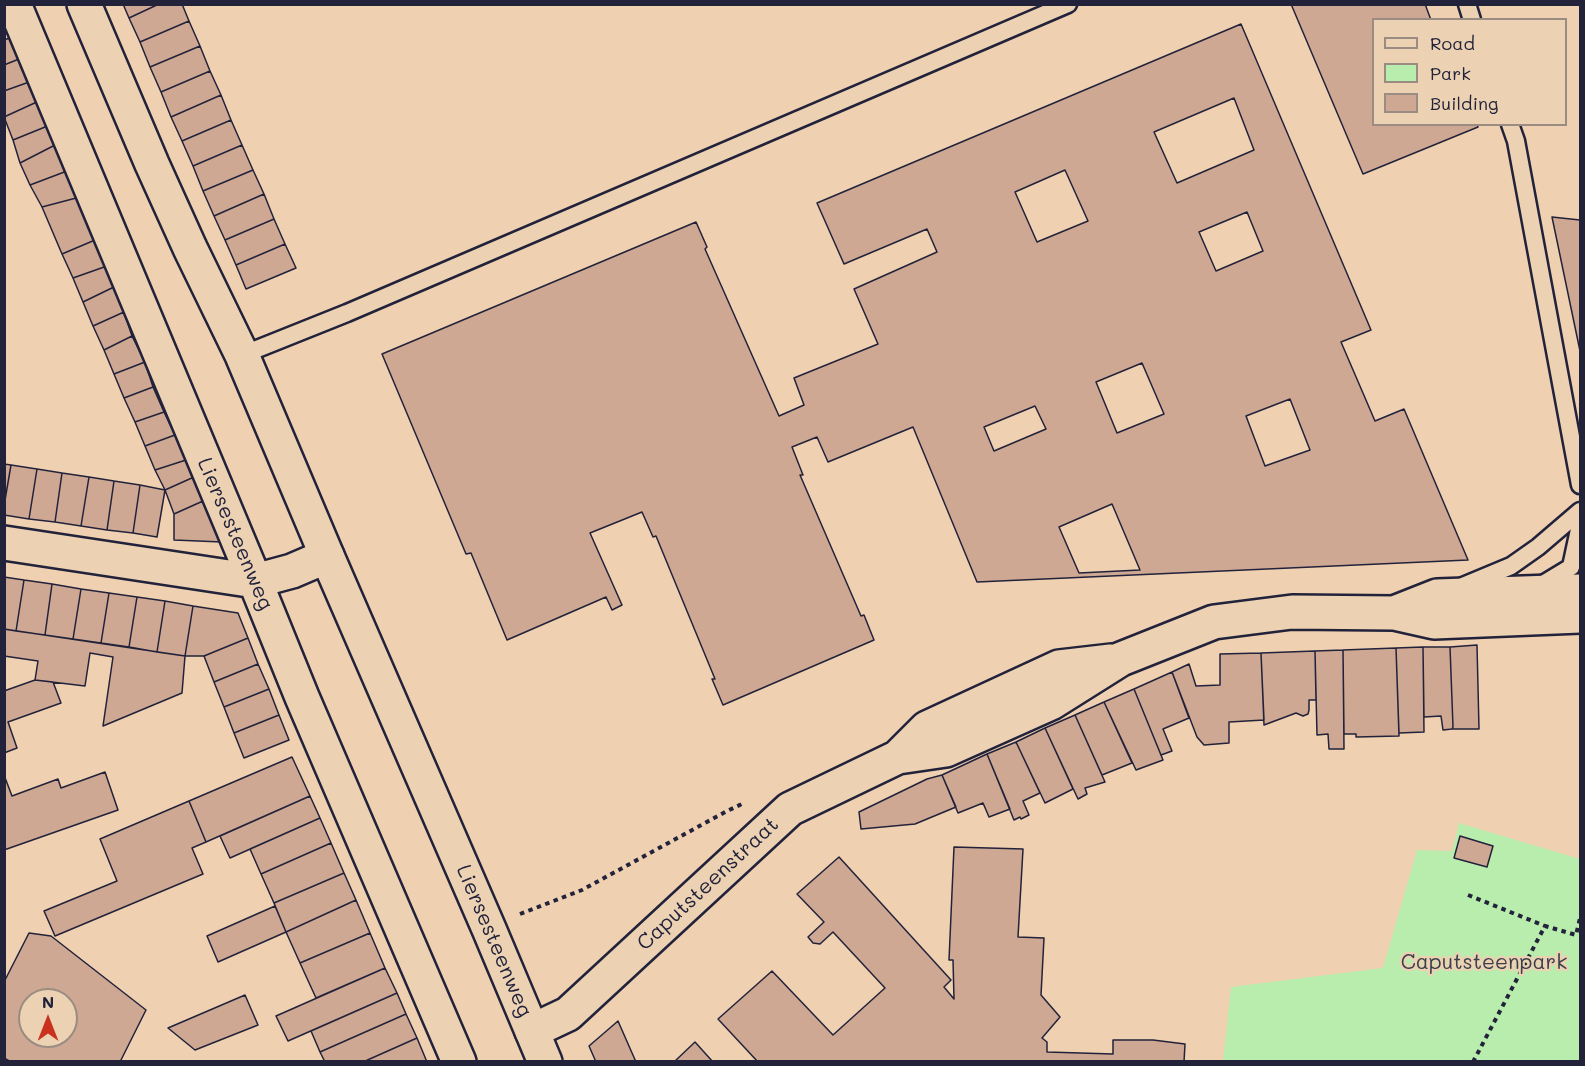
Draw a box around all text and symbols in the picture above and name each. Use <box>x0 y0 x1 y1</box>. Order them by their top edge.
legend <box>1372 18 1567 126</box>
text: Road <box>1430 31 1475 55</box>
text: Park <box>1430 61 1471 85</box>
text: Building <box>1430 91 1498 115</box>
street label: Liersesteenweg <box>192 454 278 614</box>
street label: Caputsteenstraat <box>632 812 784 956</box>
street label: Liersesteenweg <box>451 861 537 1021</box>
park label: Caputsteenpark <box>1401 950 1567 976</box>
north arrow <box>18 988 78 1048</box>
text: N <box>42 991 54 1012</box>

